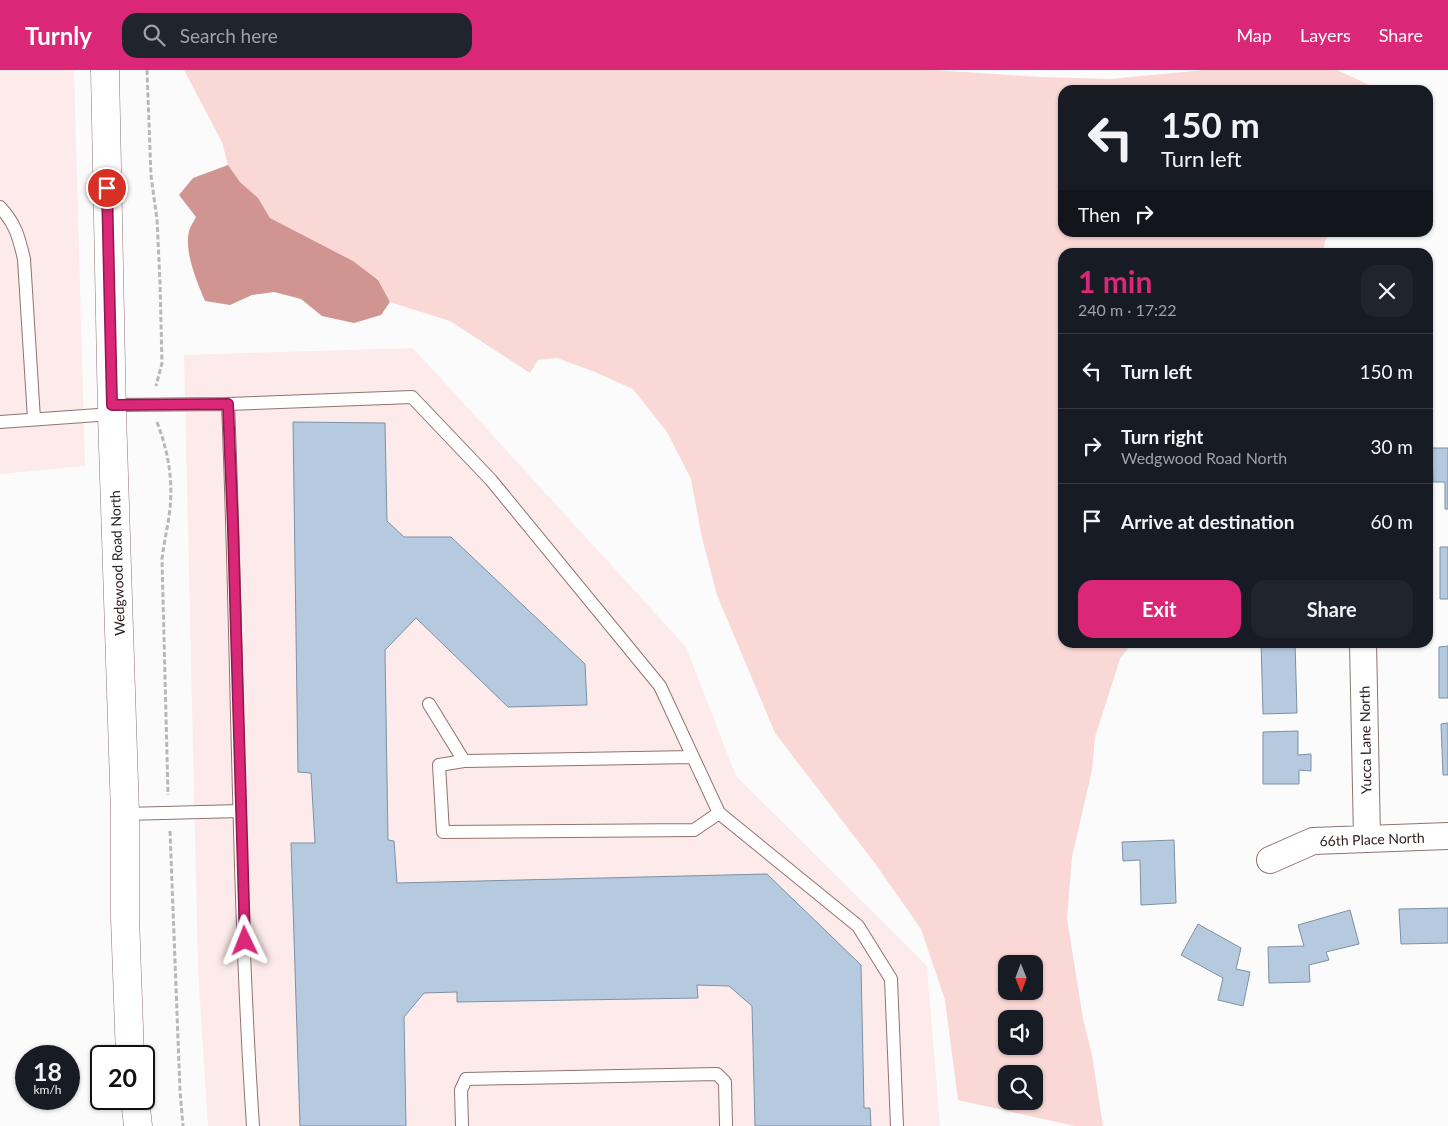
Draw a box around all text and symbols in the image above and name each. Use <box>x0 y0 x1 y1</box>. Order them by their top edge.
search box <box>122 13 472 58</box>
text: Turnly <box>25 21 92 50</box>
icon: search <box>140 21 168 49</box>
text: Search here <box>180 24 278 47</box>
text: Map <box>1236 24 1272 46</box>
text: Layers <box>1300 24 1351 46</box>
text: Share <box>1379 24 1423 46</box>
text: 150 m <box>1161 103 1260 145</box>
icon: left <box>1078 105 1143 170</box>
text: Turn left <box>1161 145 1242 172</box>
pin <box>86 167 128 209</box>
icon: arrive <box>93 174 121 202</box>
icon: right <box>1130 200 1158 228</box>
text: Then <box>1078 203 1120 226</box>
text: 1 min <box>1078 263 1152 299</box>
button: close <box>1361 265 1413 317</box>
text: 240 m · 17:22 <box>1078 300 1177 319</box>
icon: left <box>1078 357 1106 385</box>
text: Turn left <box>1121 360 1192 383</box>
text: 150 m <box>1359 360 1413 383</box>
text: Turn right <box>1121 425 1203 448</box>
icon: right <box>1078 432 1106 460</box>
text: 30 m <box>1370 435 1413 458</box>
text: Wedgwood Road North <box>1121 448 1287 467</box>
street label: Wedgwood Road North <box>106 490 128 636</box>
icon: arrive <box>1078 507 1106 535</box>
text: Arrive at destination <box>1121 510 1294 533</box>
text: 60 m <box>1370 510 1413 533</box>
button: Exit <box>1078 580 1241 638</box>
button: Share <box>1251 580 1413 638</box>
street label: Yucca Lane North <box>1356 686 1374 794</box>
street label: 66th Place North <box>1319 829 1425 849</box>
position arrow <box>218 914 270 966</box>
north arrow <box>998 955 1042 1000</box>
map controls <box>998 955 1043 1110</box>
button: sound <box>998 1010 1043 1055</box>
speed limit sign: 20 <box>90 1045 155 1110</box>
text: 18 <box>33 1056 62 1086</box>
button: search <box>998 1065 1043 1110</box>
text: km/h <box>33 1082 62 1097</box>

